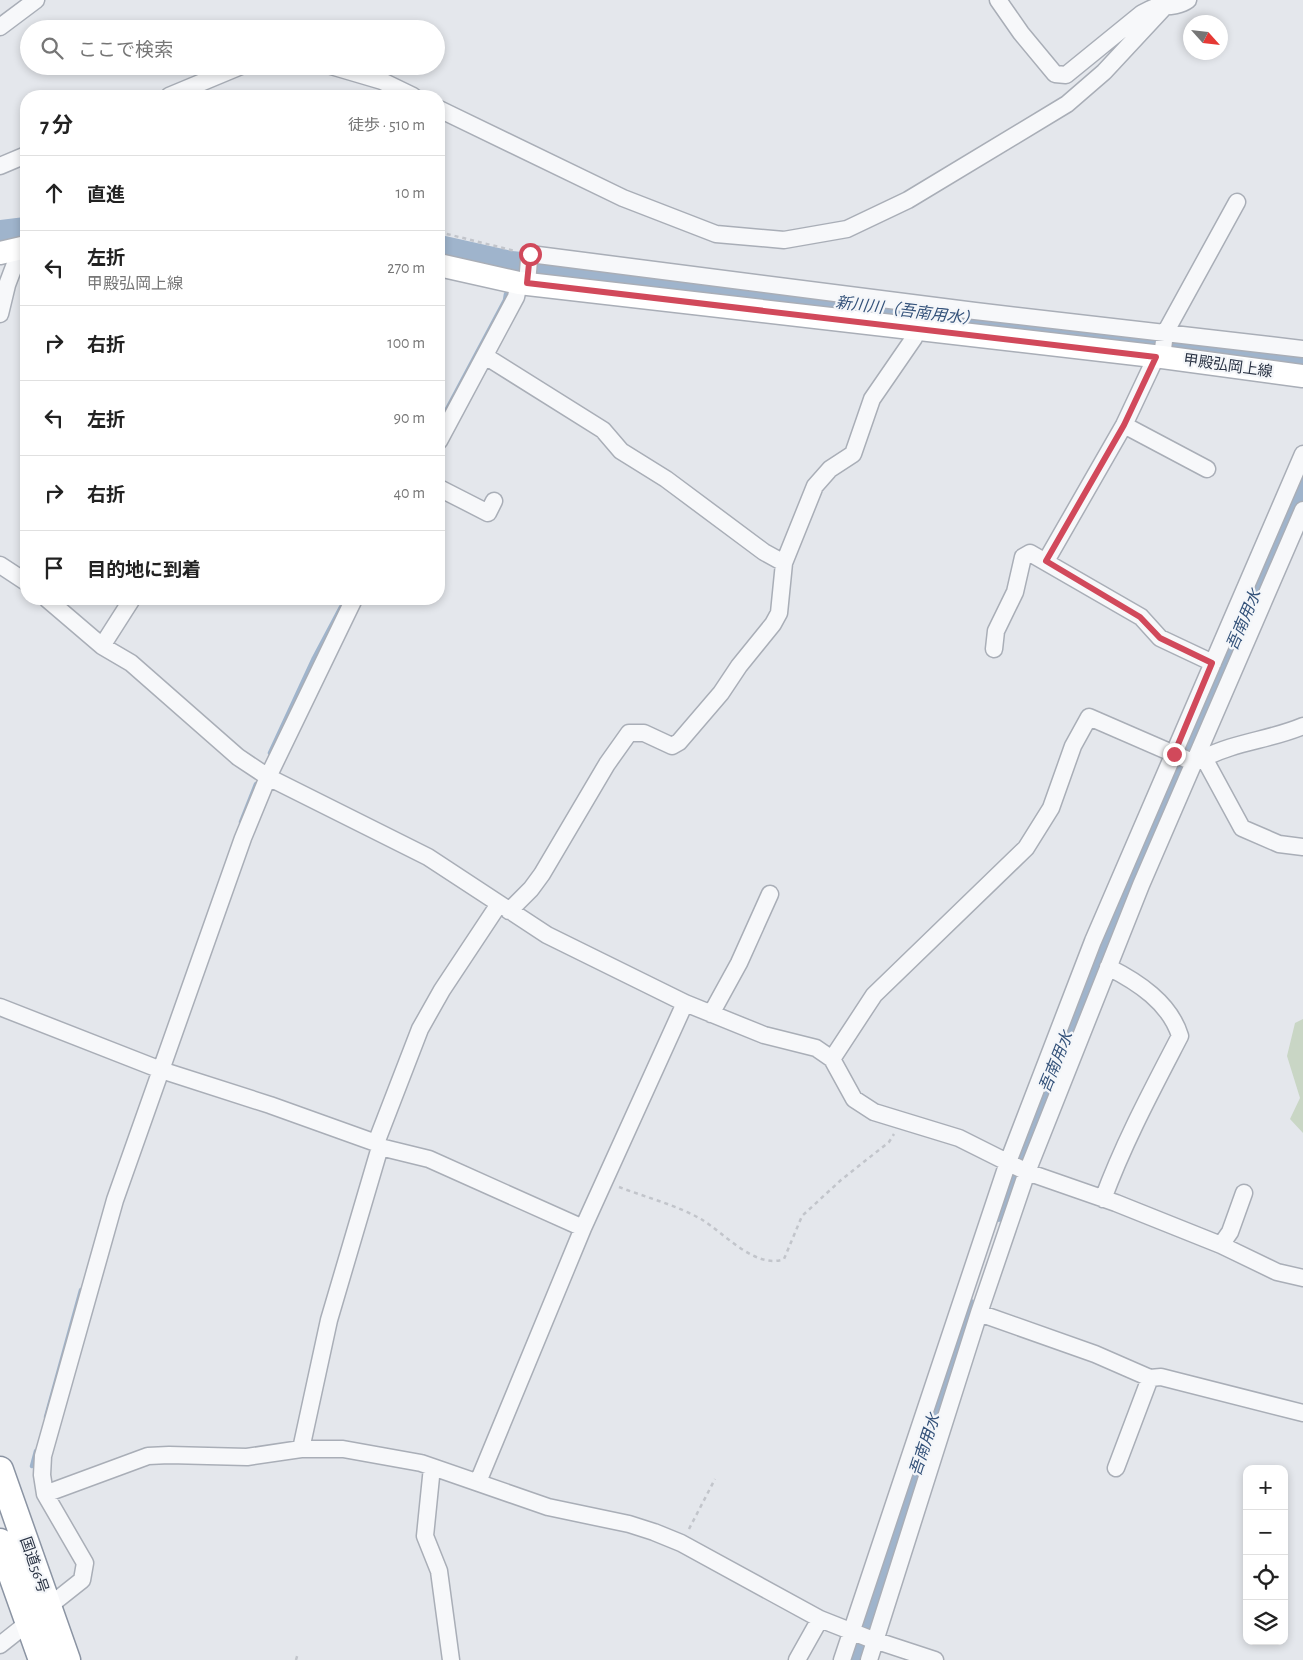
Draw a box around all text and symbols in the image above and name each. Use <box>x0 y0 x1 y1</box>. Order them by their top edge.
north arrow <box>1183 15 1228 60</box>
search box <box>20 20 445 75</box>
icon: search <box>38 34 66 62</box>
text: ここで検索 <box>78 41 173 60</box>
text: 7 分 <box>40 115 73 136</box>
text: 徒歩 · 510 m <box>348 117 425 133</box>
icon: ahead <box>40 179 68 207</box>
text: 10 m <box>396 185 425 201</box>
text: 直進 <box>87 186 125 205</box>
route start <box>519 243 542 266</box>
text: 左折 <box>87 249 125 268</box>
icon: left <box>40 254 68 282</box>
text: 270 m <box>387 260 425 276</box>
text: 甲殿弘岡上線 <box>87 276 183 292</box>
water label: 新川川（吾南用水） <box>835 293 980 328</box>
icon: right <box>40 329 68 357</box>
text: 100 m <box>387 335 425 351</box>
text: 右折 <box>87 336 125 355</box>
street label: 甲殿弘岡上線 <box>1182 351 1274 380</box>
icon: left <box>40 404 68 432</box>
text: 90 m <box>394 410 425 426</box>
text: 左折 <box>87 411 125 430</box>
icon: right <box>40 479 68 507</box>
text: 40 m <box>393 485 425 501</box>
text: 右折 <box>87 486 125 505</box>
icon: arrive <box>40 554 68 582</box>
text: 目的地に到着 <box>87 561 201 580</box>
water label: 吾南用水 <box>1223 585 1265 653</box>
route end <box>1163 743 1186 766</box>
water label: 吾南用水 <box>1036 1027 1076 1095</box>
water label: 吾南用水 <box>907 1410 943 1478</box>
map controls <box>1243 1465 1288 1645</box>
button: + <box>1243 1465 1288 1510</box>
button: − <box>1243 1510 1288 1555</box>
street label: 国道56号 <box>17 1535 52 1595</box>
button: locate <box>1243 1555 1288 1600</box>
button: layers <box>1243 1600 1288 1645</box>

